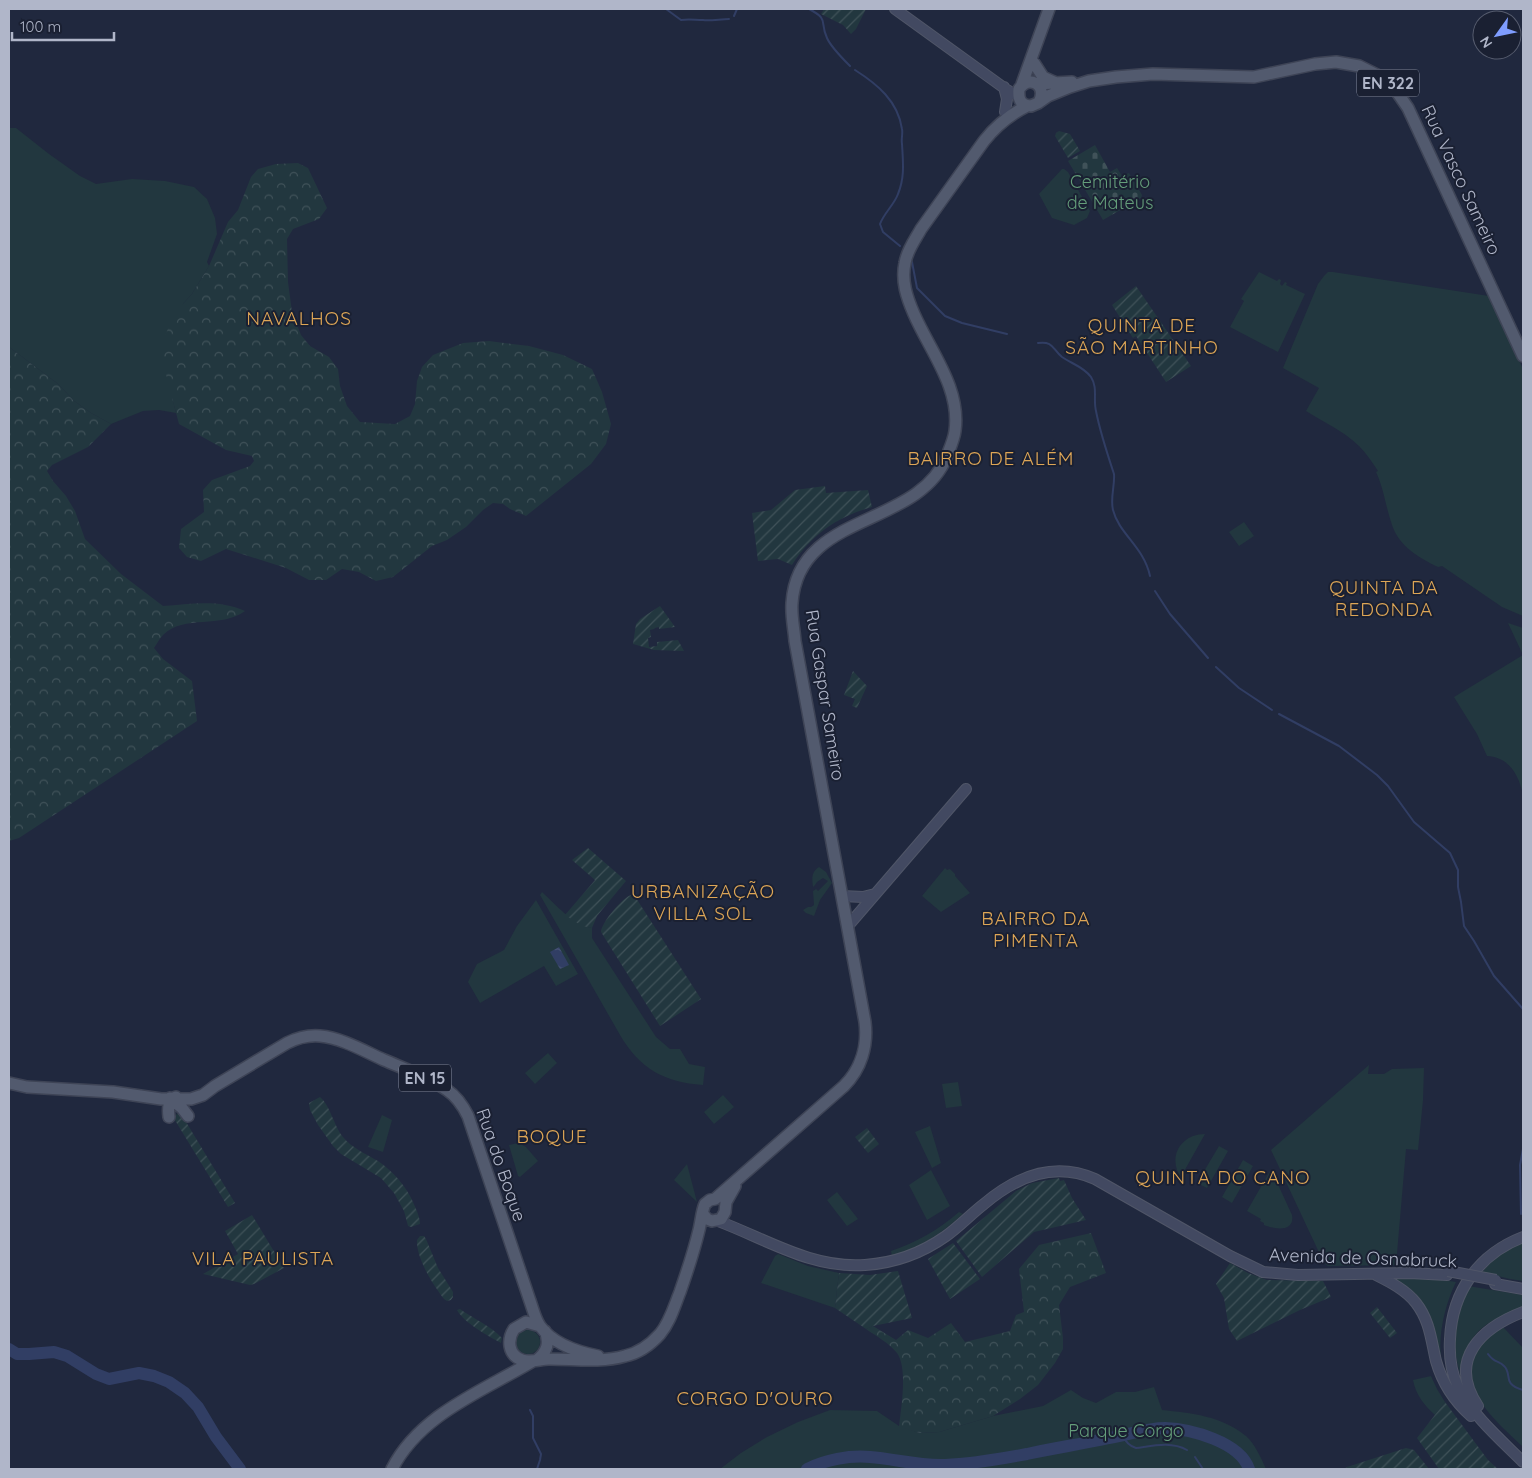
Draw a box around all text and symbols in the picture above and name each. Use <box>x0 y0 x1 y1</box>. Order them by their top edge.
scale bar <box>12 10 115 42</box>
north arrow <box>1472 10 1522 60</box>
text: 100 m <box>20 17 61 36</box>
text: N <box>1476 33 1496 51</box>
road number: EN 322 <box>1357 70 1419 96</box>
street label: Rua Vasco Sameiro <box>1417 101 1506 259</box>
park label: Cemitério de Mateus <box>1067 170 1153 214</box>
district label: NAVALHOS <box>246 306 352 330</box>
district label: QUINTA DE SÃO MARTINHO <box>1065 313 1219 359</box>
district label: BAIRRO DE ALÉM <box>908 446 1074 470</box>
district label: QUINTA DA REDONDA <box>1329 575 1439 621</box>
street label: Rua Gaspar Sameiro <box>801 608 850 782</box>
district label: URBANIZAÇÃO VILLA SOL <box>631 879 775 925</box>
district label: BAIRRO DA PIMENTA <box>981 906 1091 952</box>
road number: EN 15 <box>399 1064 451 1092</box>
street label: Rua do Boque <box>471 1105 532 1225</box>
district label: BOQUE <box>517 1124 588 1148</box>
district label: QUINTA DO CANO <box>1135 1165 1311 1189</box>
street label: Avenida de Osnabruck <box>1269 1243 1458 1272</box>
district label: VILA PAULISTA <box>192 1246 334 1270</box>
district label: CORGO D'OURO <box>677 1386 833 1410</box>
park label: Parque Corgo <box>1068 1419 1184 1442</box>

